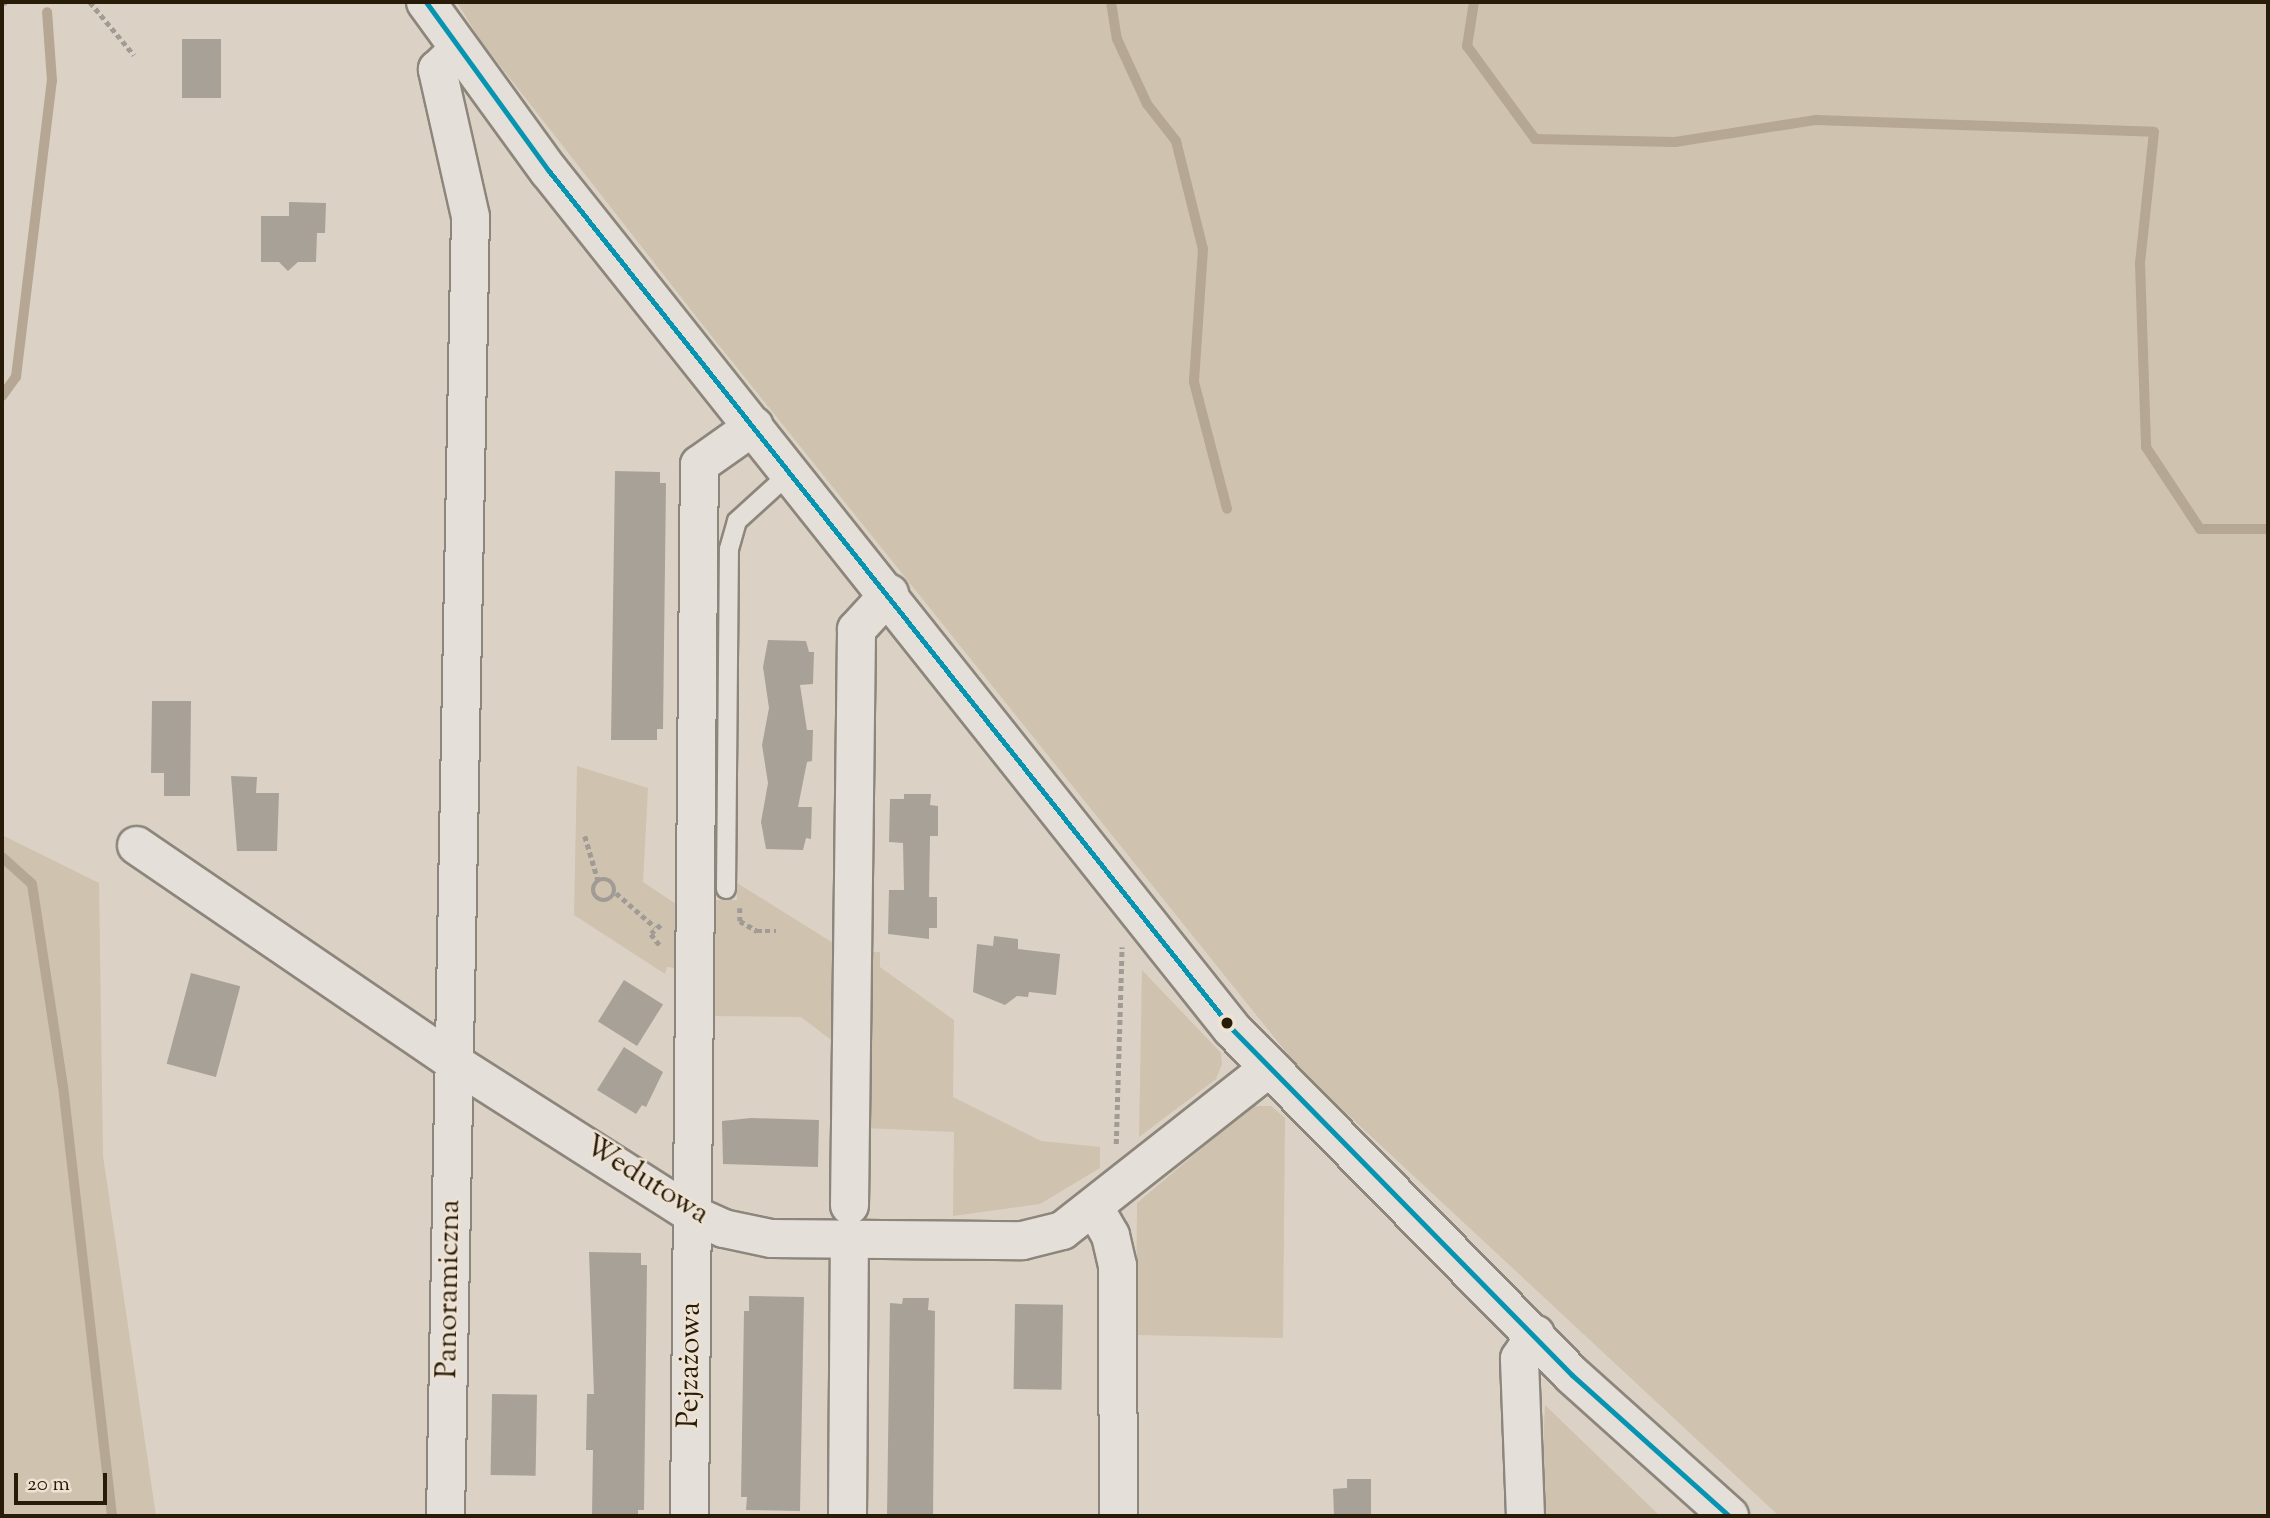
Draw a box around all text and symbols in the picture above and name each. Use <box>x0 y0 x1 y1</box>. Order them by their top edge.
unlabelled marker <box>1220 1016 1234 1030</box>
street label: Wedutowa <box>577 1129 715 1233</box>
street label: Panoramiczna <box>430 1199 470 1379</box>
street label: Pejzażowa <box>672 1302 710 1428</box>
scale bar <box>18 1458 110 1502</box>
text: 20 m <box>27 1470 70 1500</box>

